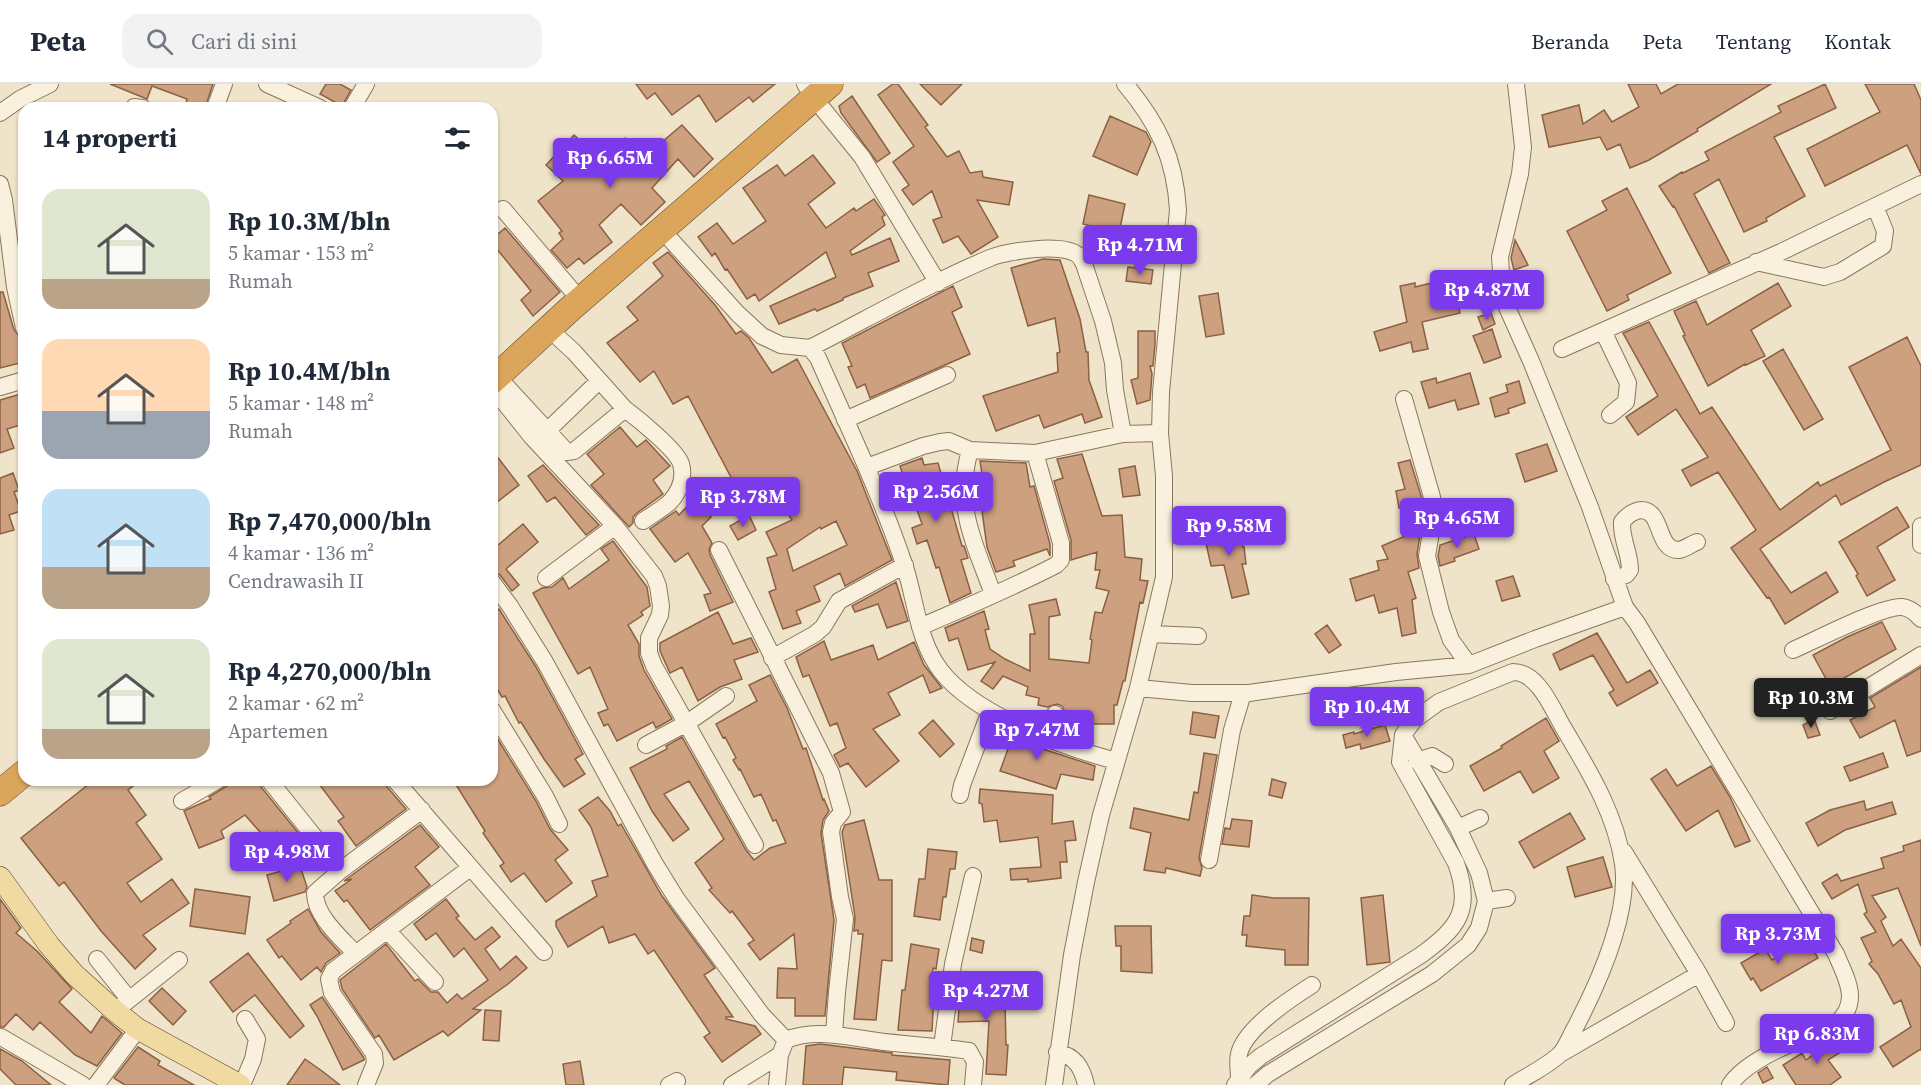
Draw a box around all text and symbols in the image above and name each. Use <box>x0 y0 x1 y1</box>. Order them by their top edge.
search box <box>122 14 542 68</box>
text: Peta <box>30 22 86 60</box>
icon: search <box>143 25 176 58</box>
text: Cari di sini <box>191 26 297 56</box>
text: Beranda <box>1531 27 1610 56</box>
text: Peta <box>1643 27 1683 56</box>
text: Tentang <box>1716 27 1791 56</box>
text: Kontak <box>1824 27 1891 56</box>
text: 14 properti <box>42 120 177 156</box>
icon: filters <box>441 122 474 155</box>
pin: Rp 6.65M <box>548 138 672 189</box>
text: Rp 6.65M <box>567 143 653 171</box>
text: Rp 10.3M/bln <box>228 203 390 239</box>
icon: home <box>90 213 162 285</box>
pin: Rp 4.71M <box>1078 225 1202 276</box>
text: Rp 4.71M <box>1097 230 1183 258</box>
text: 5 kamar · 153 m² <box>228 239 374 267</box>
text: Rumah <box>228 267 293 295</box>
pin: Rp 4.87M <box>1425 270 1549 321</box>
text: Rp 4.87M <box>1444 275 1530 303</box>
text: Rp 10.4M/bln <box>228 353 390 389</box>
icon: home <box>90 363 162 435</box>
text: 5 kamar · 148 m² <box>228 389 374 417</box>
text: Rumah <box>228 417 293 445</box>
pin: Rp 2.56M <box>874 472 998 523</box>
pin: Rp 3.78M <box>681 477 805 528</box>
text: Rp 2.56M <box>893 477 979 505</box>
text: Rp 3.78M <box>700 482 786 510</box>
pin: Rp 4.65M <box>1395 498 1519 549</box>
text: Rp 7,470,000/bln <box>228 503 431 539</box>
text: Rp 4.65M <box>1414 503 1500 531</box>
pin: Rp 9.58M <box>1167 506 1291 557</box>
text: Rp 9.58M <box>1186 511 1272 539</box>
icon: home <box>90 513 162 585</box>
text: 4 kamar · 136 m² <box>228 539 374 567</box>
text: Cendrawasih II <box>228 567 364 595</box>
text: Rp 4,270,000/bln <box>228 653 431 689</box>
icon: home <box>90 663 162 735</box>
pin: Rp 10.3M <box>1749 678 1873 729</box>
text: Rp 10.3M <box>1768 683 1854 711</box>
pin: Rp 10.4M <box>1305 687 1429 738</box>
text: 2 kamar · 62 m² <box>228 689 364 717</box>
text: Rp 10.4M <box>1324 692 1410 720</box>
pin: Rp 7.47M <box>975 710 1099 761</box>
text: Rp 7.47M <box>994 715 1080 743</box>
text: Apartemen <box>228 717 328 745</box>
pin: Rp 4.98M <box>225 832 349 883</box>
text: Rp 4.98M <box>244 837 330 865</box>
pin: Rp 3.73M <box>1716 914 1840 965</box>
text: Rp 3.73M <box>1735 919 1821 947</box>
pin: Rp 4.27M <box>924 971 1048 1022</box>
text: Rp 4.27M <box>943 976 1029 1004</box>
pin: Rp 6.83M <box>1755 1014 1879 1065</box>
text: Rp 6.83M <box>1774 1019 1860 1047</box>

